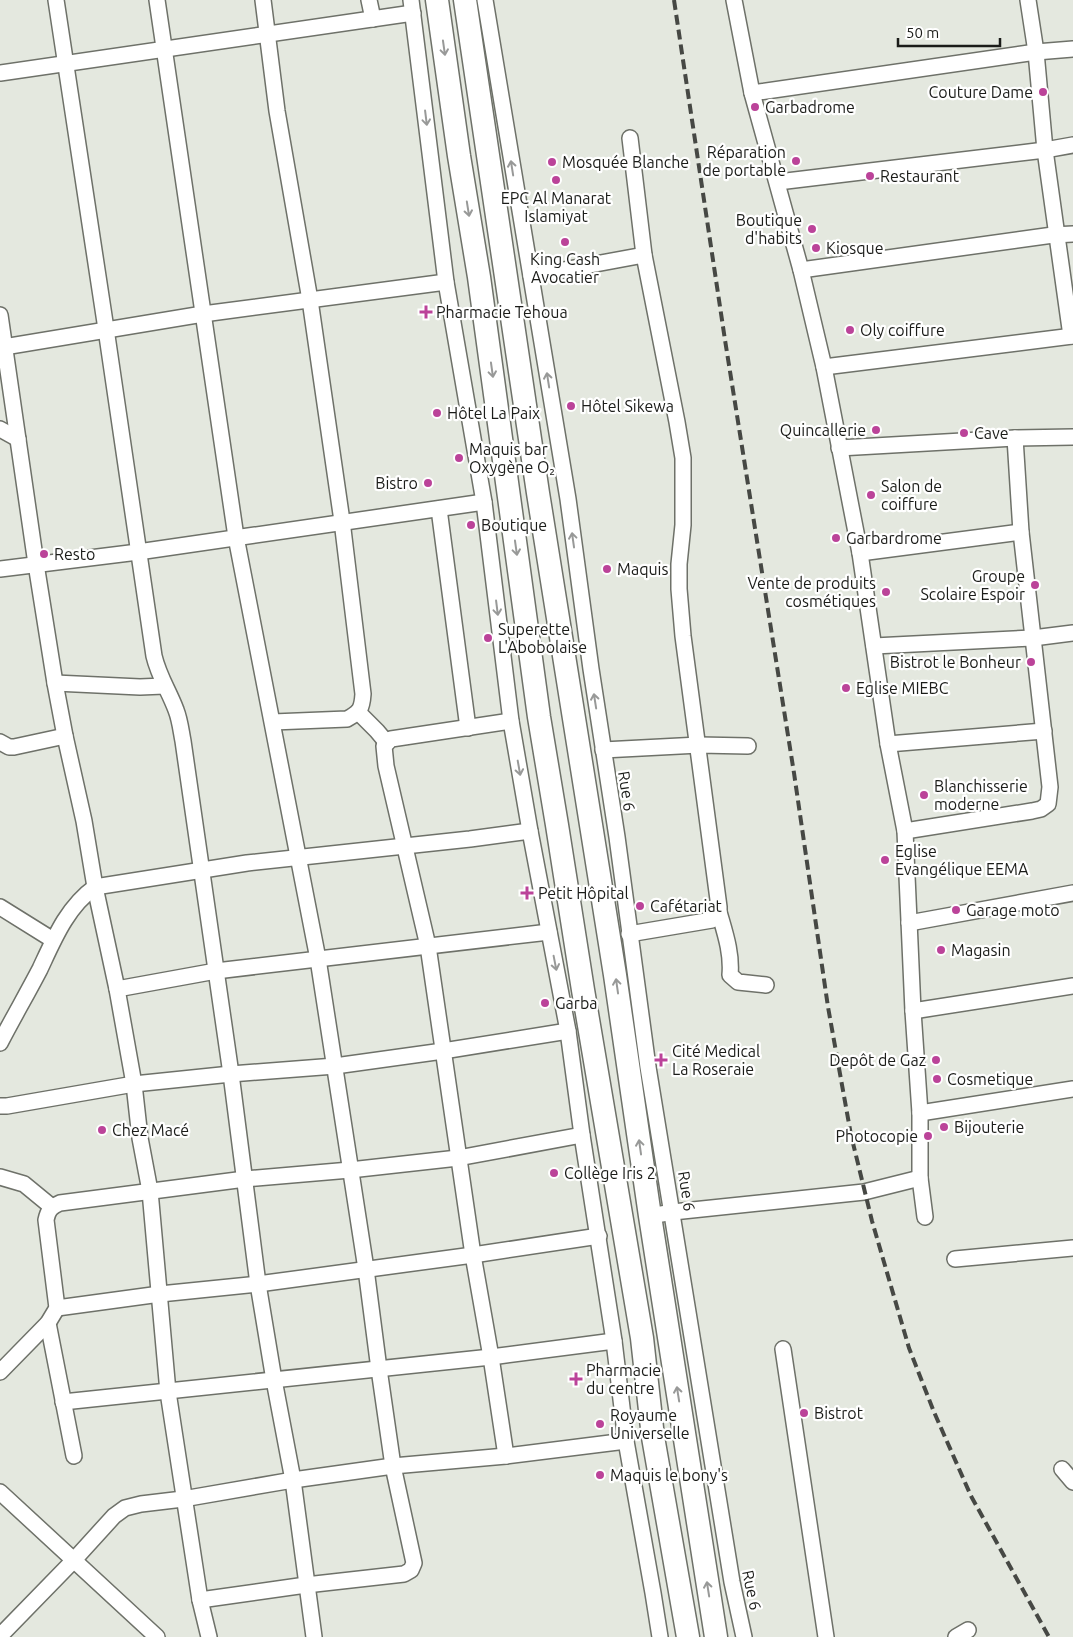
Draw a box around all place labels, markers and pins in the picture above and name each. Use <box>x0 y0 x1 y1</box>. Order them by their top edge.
place label: Couture Dame <box>929 83 1033 101</box>
marker: Couture Dame <box>1037 86 1049 98</box>
place label: Garbadrome <box>765 98 855 116</box>
marker: Garbadrome <box>749 101 761 113</box>
place label: Réparation de portable <box>702 143 786 179</box>
place label: Mosquée Blanche <box>562 153 689 171</box>
marker: Réparation de portable <box>790 155 802 167</box>
marker: Mosquée Blanche <box>546 156 558 168</box>
place label: Restaurant <box>880 167 960 185</box>
marker: Restaurant <box>864 170 876 182</box>
marker: EPC Al Manarat Islamiyat <box>550 174 562 186</box>
place label: EPC Al Manarat Islamiyat <box>501 189 612 225</box>
place label: Boutique d'habits <box>736 211 802 247</box>
marker: Boutique d'habits <box>806 223 818 235</box>
marker: King Cash Avocatier <box>559 236 571 248</box>
place label: Kiosque <box>826 239 884 257</box>
marker: Kiosque <box>810 242 822 254</box>
place label: King Cash Avocatier <box>530 250 600 286</box>
place label: Pharmacie Tehoua <box>436 303 568 321</box>
marker: Pharmacie Tehoua <box>420 306 432 318</box>
place label: Oly coiffure <box>860 321 945 339</box>
marker: Oly coiffure <box>844 324 856 336</box>
place label: Hôtel Sikewa <box>581 397 674 415</box>
marker: Hôtel Sikewa <box>565 400 577 412</box>
place label: Hôtel La Paix <box>447 404 540 422</box>
marker: Hôtel La Paix <box>431 407 443 419</box>
place label: Quincallerie <box>780 421 866 439</box>
marker: Quincallerie <box>870 424 882 436</box>
place label: Cave <box>974 424 1009 442</box>
marker: Cave <box>958 427 970 439</box>
place label: Maquis bar Oxygène O₂ <box>469 440 555 476</box>
marker: Maquis bar Oxygène O₂ <box>453 452 465 464</box>
place label: Bistro <box>375 474 418 492</box>
marker: Bistro <box>422 477 434 489</box>
place label: Salon de coiffure <box>881 477 942 513</box>
marker: Salon de coiffure <box>865 489 877 501</box>
place label: Boutique <box>481 516 547 534</box>
marker: Boutique <box>465 519 477 531</box>
place label: Garbardrome <box>846 529 942 547</box>
marker: Garbardrome <box>830 532 842 544</box>
place label: Resto <box>54 545 95 563</box>
marker: Resto <box>38 548 50 560</box>
place label: Maquis <box>617 560 669 578</box>
marker: Maquis <box>601 563 613 575</box>
place label: Groupe Scolaire Espoir <box>920 567 1025 603</box>
place label: Vente de produits cosmétiques <box>747 574 876 610</box>
marker: Groupe Scolaire Espoir <box>1029 579 1041 591</box>
marker: Vente de produits cosmétiques <box>880 586 892 598</box>
place label: Superette L'Abobolaise <box>498 620 587 656</box>
marker: Superette L'Abobolaise <box>482 632 494 644</box>
place label: Bistrot le Bonheur <box>890 653 1021 671</box>
marker: Bistrot le Bonheur <box>1025 656 1037 668</box>
place label: Eglise MIEBC <box>856 679 949 697</box>
marker: Eglise MIEBC <box>840 682 852 694</box>
place label: Blanchisserie moderne <box>934 777 1028 813</box>
marker: Blanchisserie moderne <box>918 789 930 801</box>
place label: Eglise Evangélique EEMA <box>895 842 1029 878</box>
marker: Eglise Evangélique EEMA <box>879 854 891 866</box>
place label: Petit Hôpital <box>538 884 629 902</box>
marker: Petit Hôpital <box>520 886 534 900</box>
place label: Cafétariat <box>650 897 723 915</box>
marker: Cafétariat <box>634 900 646 912</box>
place label: Garage moto <box>966 901 1060 919</box>
marker: Garage moto <box>950 904 962 916</box>
place label: Magasin <box>951 941 1011 959</box>
marker: Magasin <box>935 944 947 956</box>
place label: Garba <box>555 994 597 1012</box>
marker: Garba <box>539 997 551 1009</box>
place label: Cité Medical La Roseraie <box>672 1042 760 1078</box>
place label: Depôt de Gaz <box>829 1051 926 1069</box>
marker: Cité Medical La Roseraie <box>654 1053 668 1067</box>
marker: Depôt de Gaz <box>930 1054 942 1066</box>
place label: Cosmetique <box>947 1070 1033 1088</box>
marker: Cosmetique <box>931 1073 943 1085</box>
place label: Bijouterie <box>954 1118 1024 1136</box>
place label: Chez Macé <box>112 1121 189 1139</box>
marker: Bijouterie <box>938 1121 950 1133</box>
marker: Chez Macé <box>96 1124 108 1136</box>
place label: Photocopie <box>835 1127 918 1145</box>
marker: Photocopie <box>922 1130 934 1142</box>
place label: Collège Iris 2 <box>564 1164 656 1182</box>
marker: Collège Iris 2 <box>548 1167 560 1179</box>
place label: Pharmacie du centre <box>586 1361 661 1397</box>
marker: Pharmacie du centre <box>570 1373 582 1385</box>
place label: Bistrot <box>814 1404 864 1422</box>
place label: Royaume Universelle <box>610 1406 690 1442</box>
marker: Bistrot <box>798 1407 810 1419</box>
marker: Royaume Universelle <box>594 1418 606 1430</box>
place label: Maquis le bony's <box>610 1466 728 1484</box>
marker: Maquis le bony's <box>594 1469 606 1481</box>

